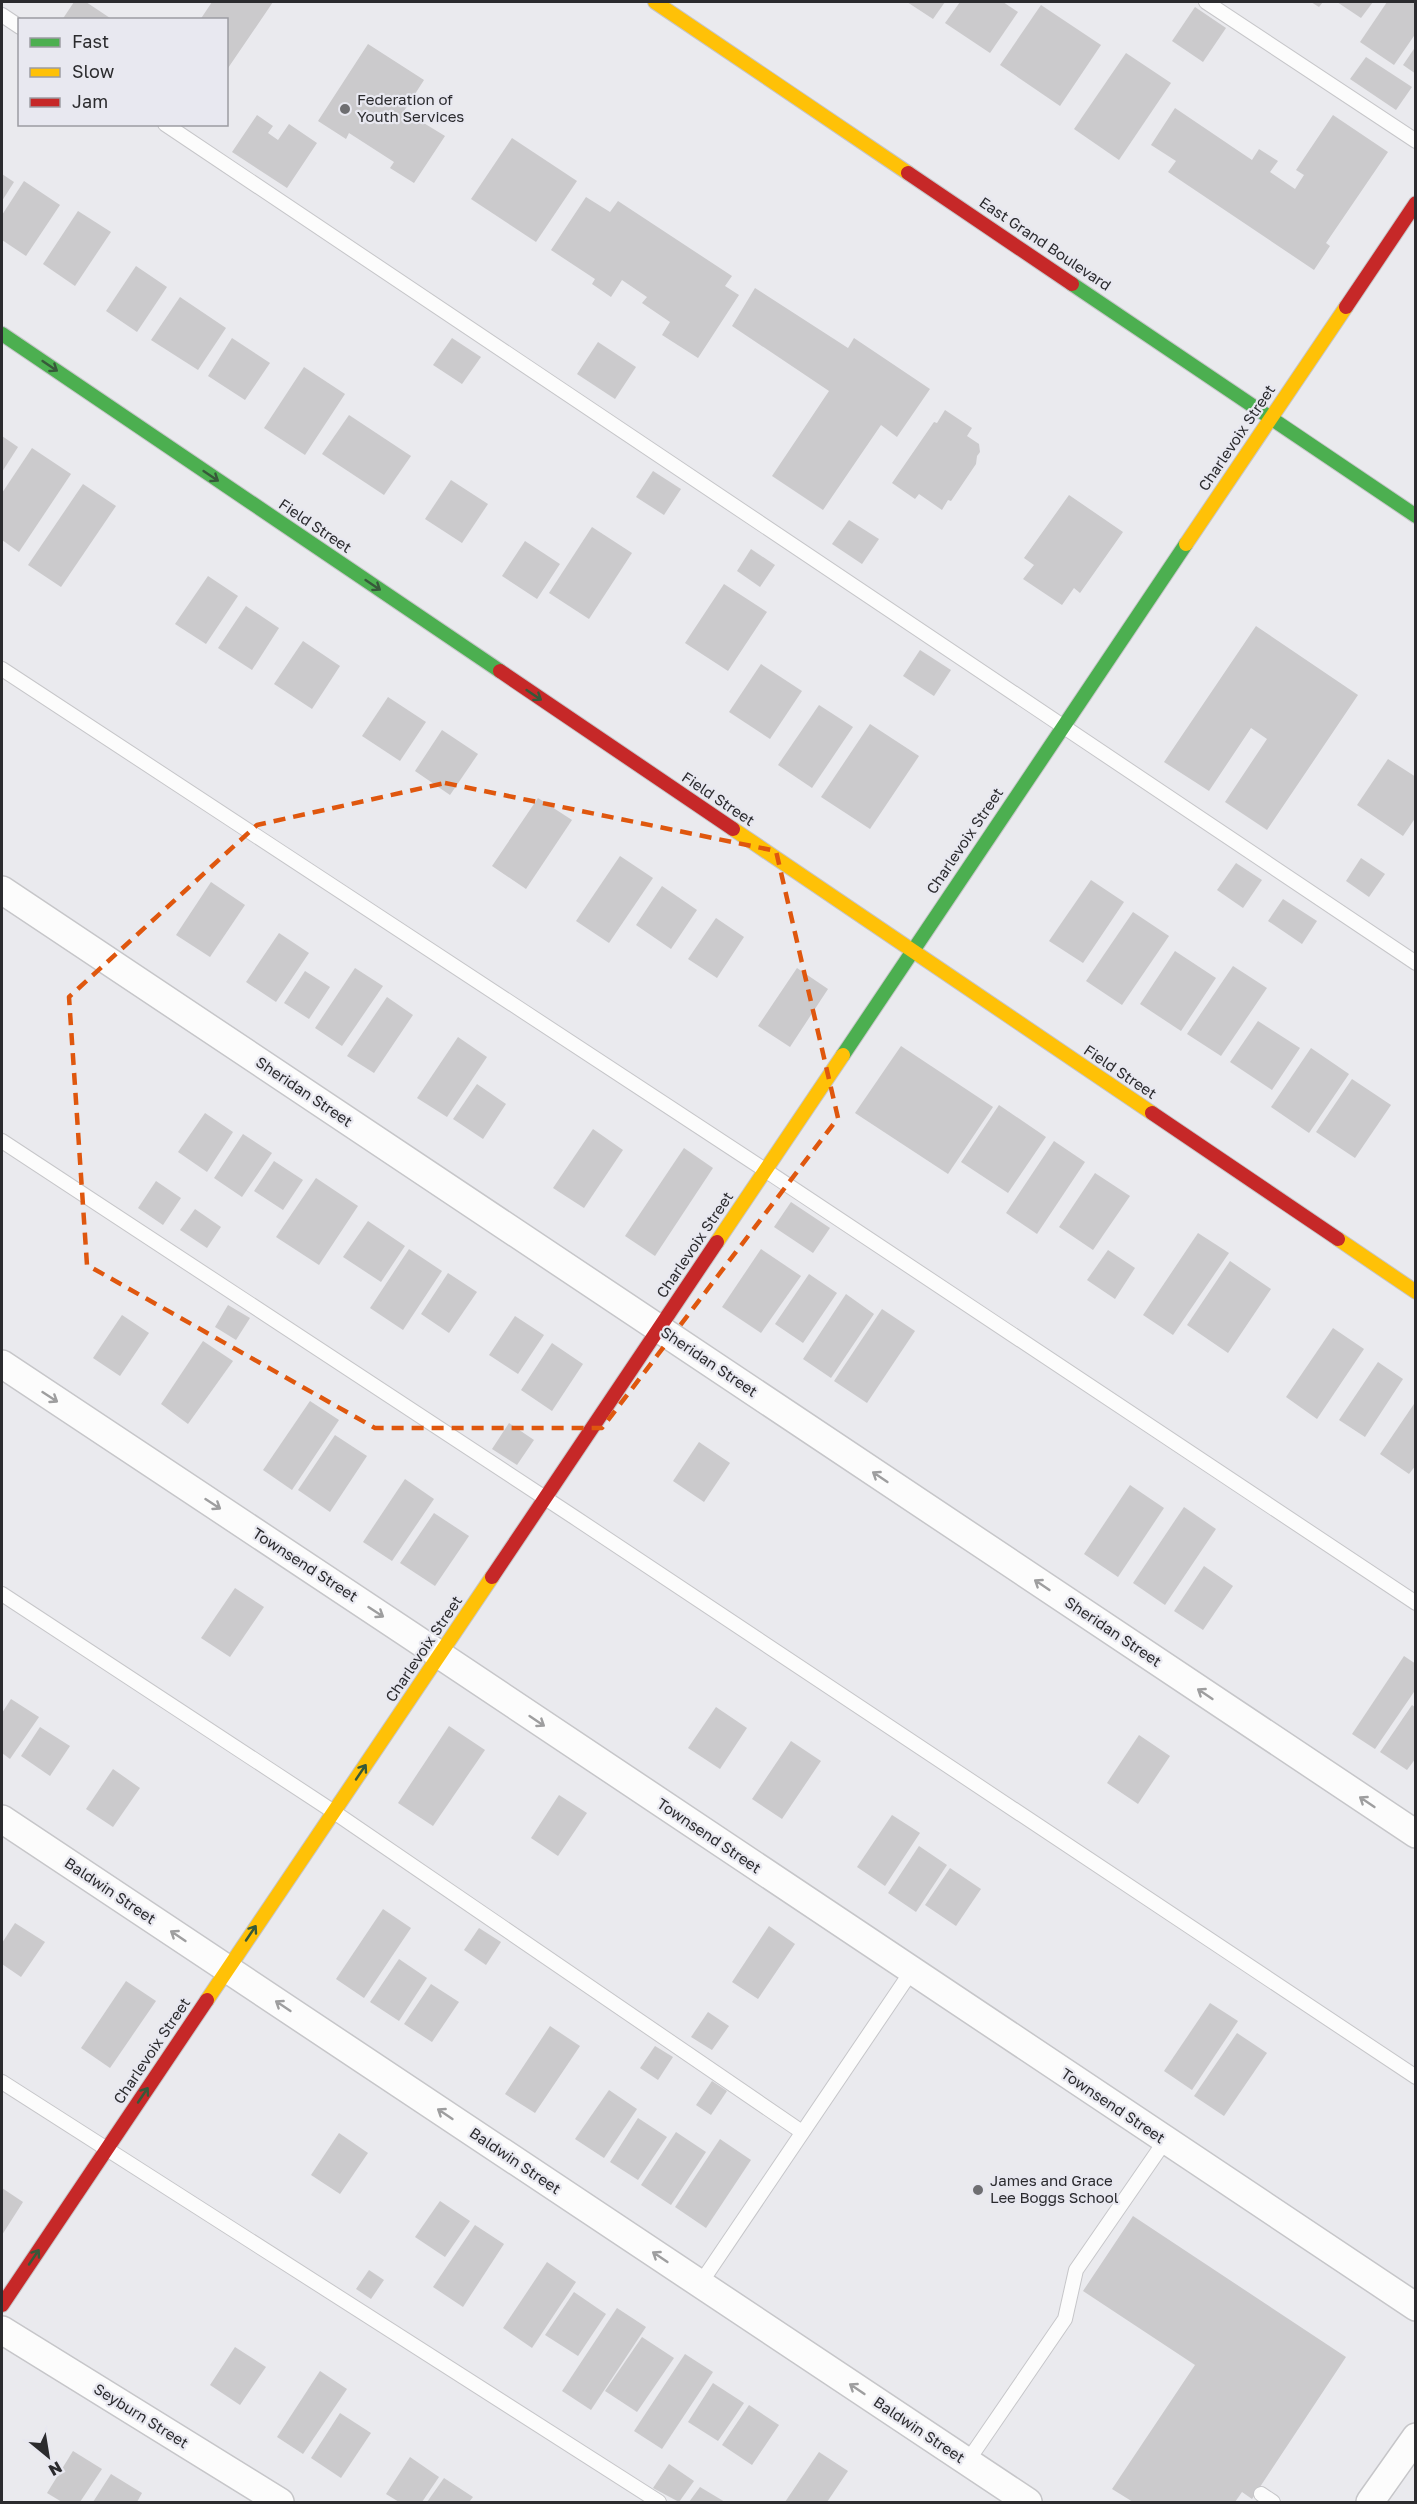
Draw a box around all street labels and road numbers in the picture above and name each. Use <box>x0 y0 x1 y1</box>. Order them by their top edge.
street label: East Grand Boulevard <box>976 192 1115 294</box>
street label: Charlevoix Street <box>1194 381 1278 494</box>
street label: Field Street <box>276 494 355 556</box>
street label: Field Street <box>679 767 758 829</box>
street label: Charlevoix Street <box>922 784 1006 897</box>
street label: Field Street <box>1081 1040 1160 1102</box>
street label: Sheridan Street <box>253 1052 356 1130</box>
street label: Charlevoix Street <box>652 1188 736 1301</box>
street label: Sheridan Street <box>658 1322 761 1400</box>
street label: Townsend Street <box>250 1524 361 1605</box>
street label: Charlevoix Street <box>381 1592 465 1705</box>
street label: Sheridan Street <box>1062 1592 1165 1670</box>
street label: Townsend Street <box>654 1794 765 1877</box>
street label: Baldwin Street <box>62 1853 160 1927</box>
street label: Charlevoix Street <box>109 1994 193 2107</box>
street label: Townsend Street <box>1058 2064 1169 2147</box>
street label: Baldwin Street <box>467 2123 565 2197</box>
street label: Seyburn Street <box>91 2379 192 2451</box>
street label: Baldwin Street <box>871 2392 969 2466</box>

